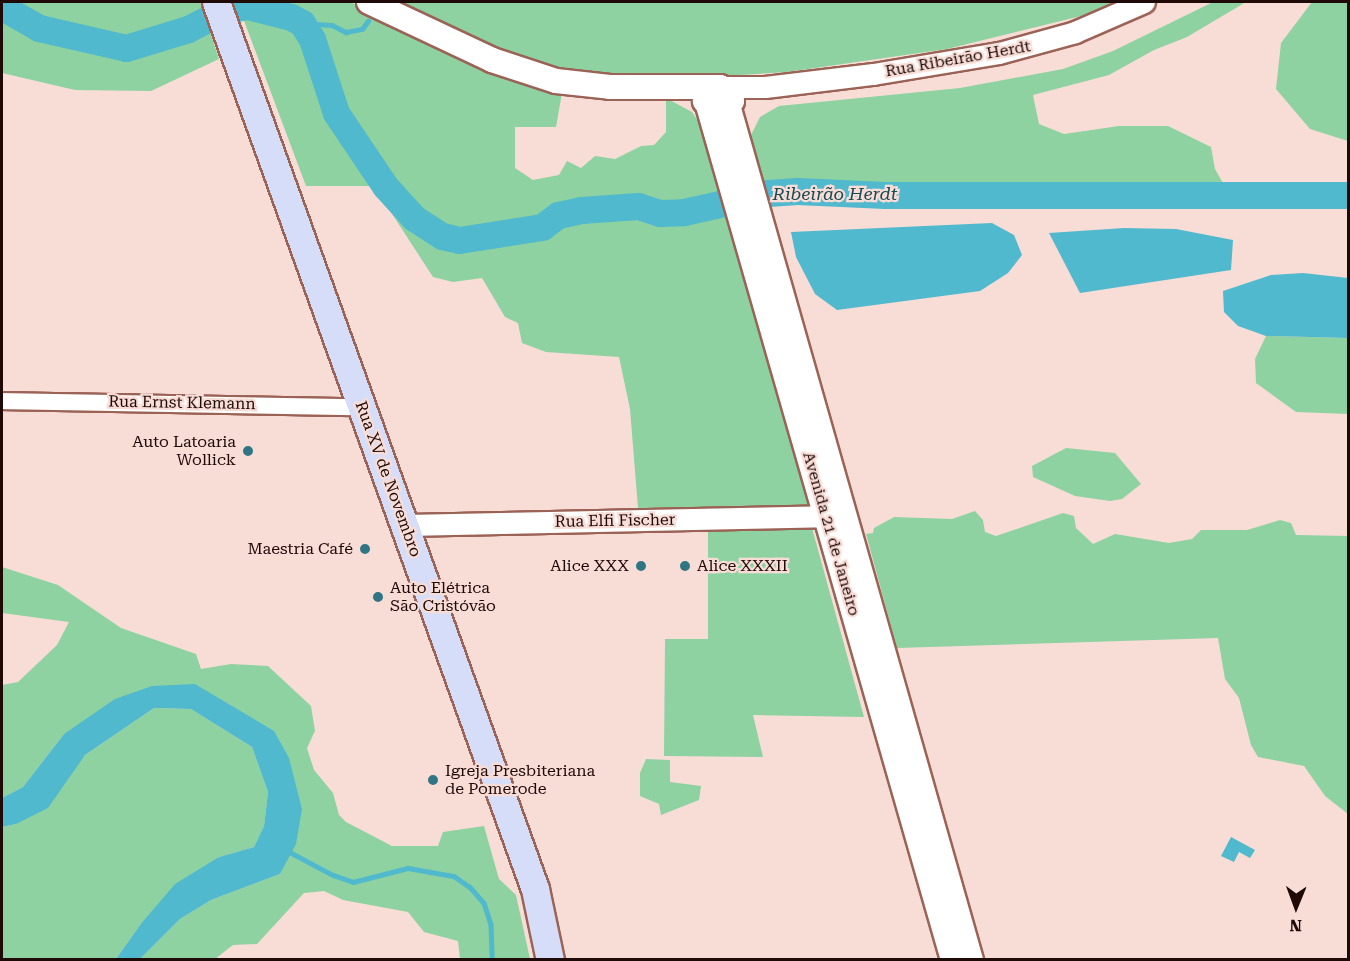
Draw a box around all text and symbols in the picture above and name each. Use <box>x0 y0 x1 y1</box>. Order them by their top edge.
street label: Rua Ribeirão Herdt <box>884 37 1032 81</box>
water label: Ribeirão Herdt <box>773 183 897 205</box>
street label: Rua Ernst Klemann <box>108 392 256 414</box>
street label: Rua XV de Novembro <box>351 398 425 560</box>
place label: Auto Latoaria Wollick <box>132 432 236 470</box>
marker: Auto Latoaria Wollick <box>241 444 255 458</box>
street label: Avenida 21 de Janeiro <box>798 450 864 618</box>
street label: Rua Elfi Fischer <box>555 510 675 532</box>
place label: Maestria Café <box>248 539 353 559</box>
marker: Maestria Café <box>358 542 372 556</box>
place label: Alice XXX <box>550 556 629 576</box>
place label: Alice XXXII <box>697 556 788 576</box>
marker: Alice XXX <box>634 559 648 573</box>
marker: Alice XXXII <box>678 559 692 573</box>
place label: Auto Elétrica São Cristóvão <box>390 578 496 616</box>
marker: Auto Elétrica São Cristóvão <box>371 590 385 604</box>
place label: Igreja Presbiteriana de Pomerode <box>445 761 595 799</box>
marker: Igreja Presbiteriana de Pomerode <box>426 773 440 787</box>
north arrow <box>1266 877 1326 937</box>
text: N <box>1289 916 1302 935</box>

